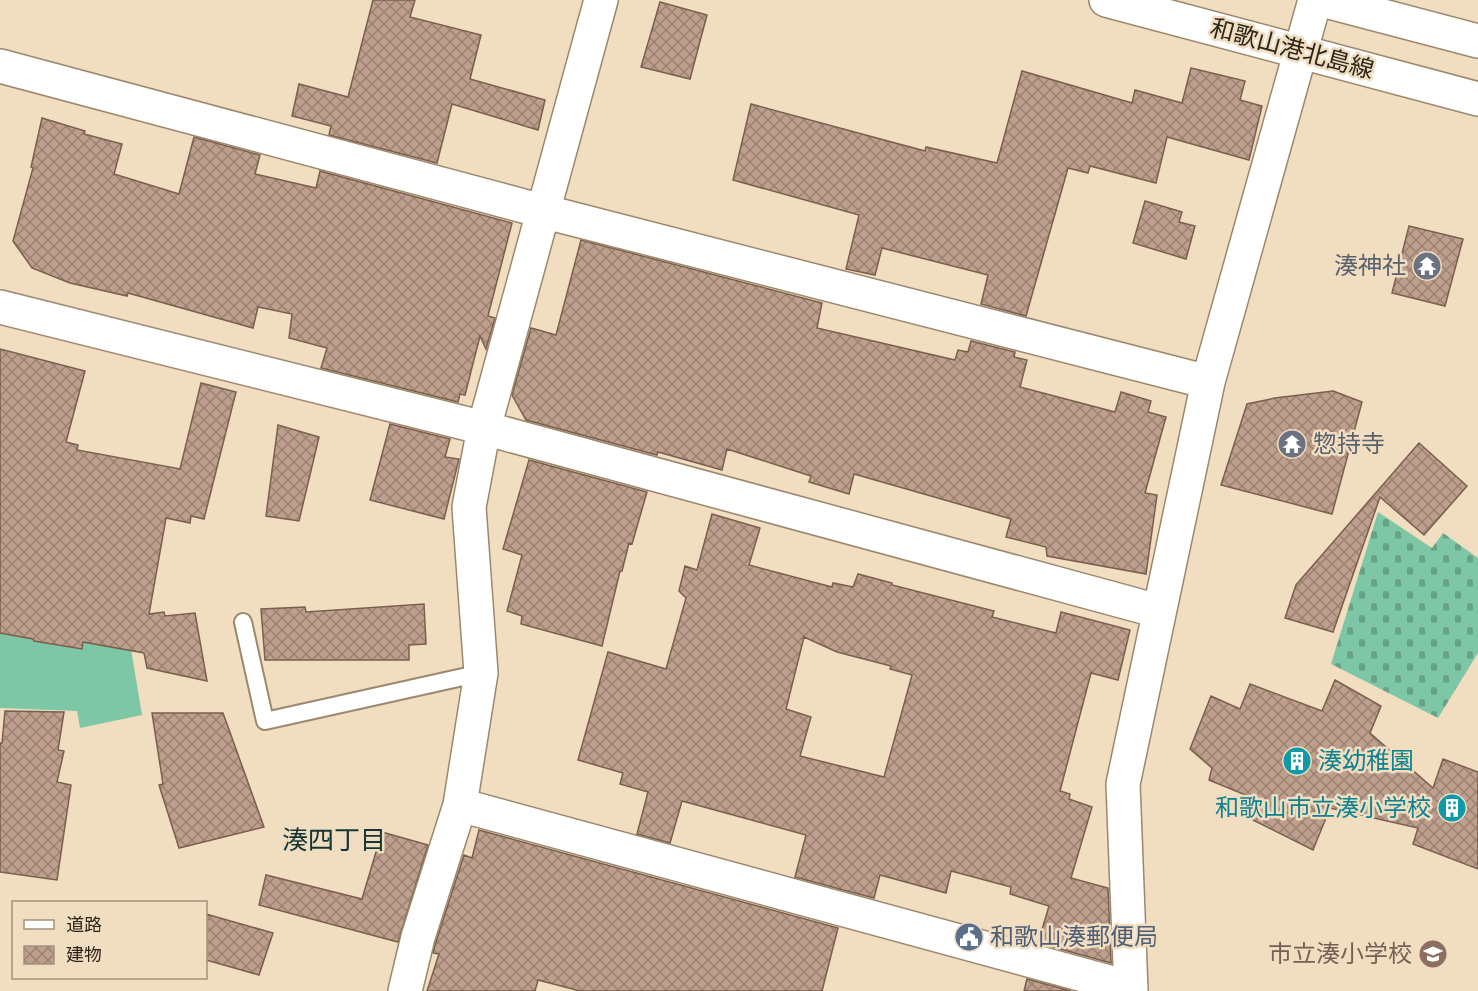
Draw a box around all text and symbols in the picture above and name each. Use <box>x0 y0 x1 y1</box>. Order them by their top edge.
street label: 和歌山港北島線 <box>1206 10 1378 87</box>
place label: 湊神社 <box>1334 248 1406 283</box>
temple icon: 湊神社 <box>1411 250 1443 282</box>
place label: 惣持寺 <box>1313 426 1385 461</box>
temple icon: 惣持寺 <box>1276 428 1308 460</box>
place label: 湊幼稚園 <box>1318 743 1414 778</box>
building icon: 湊幼稚園 <box>1281 745 1313 777</box>
place label: 和歌山市立湊小学校 <box>1215 790 1431 825</box>
building icon: 和歌山市立湊小学校 <box>1436 792 1468 824</box>
district label: 湊四丁目 <box>282 821 386 859</box>
legend <box>12 901 207 979</box>
text: 道路 <box>66 912 102 938</box>
place label: 和歌山湊郵便局 <box>990 919 1158 954</box>
public building icon: 和歌山湊郵便局 <box>953 921 985 953</box>
place label: 市立湊小学校 <box>1268 936 1412 971</box>
school or university icon: 市立湊小学校 <box>1417 938 1449 970</box>
text: 建物 <box>66 942 102 968</box>

